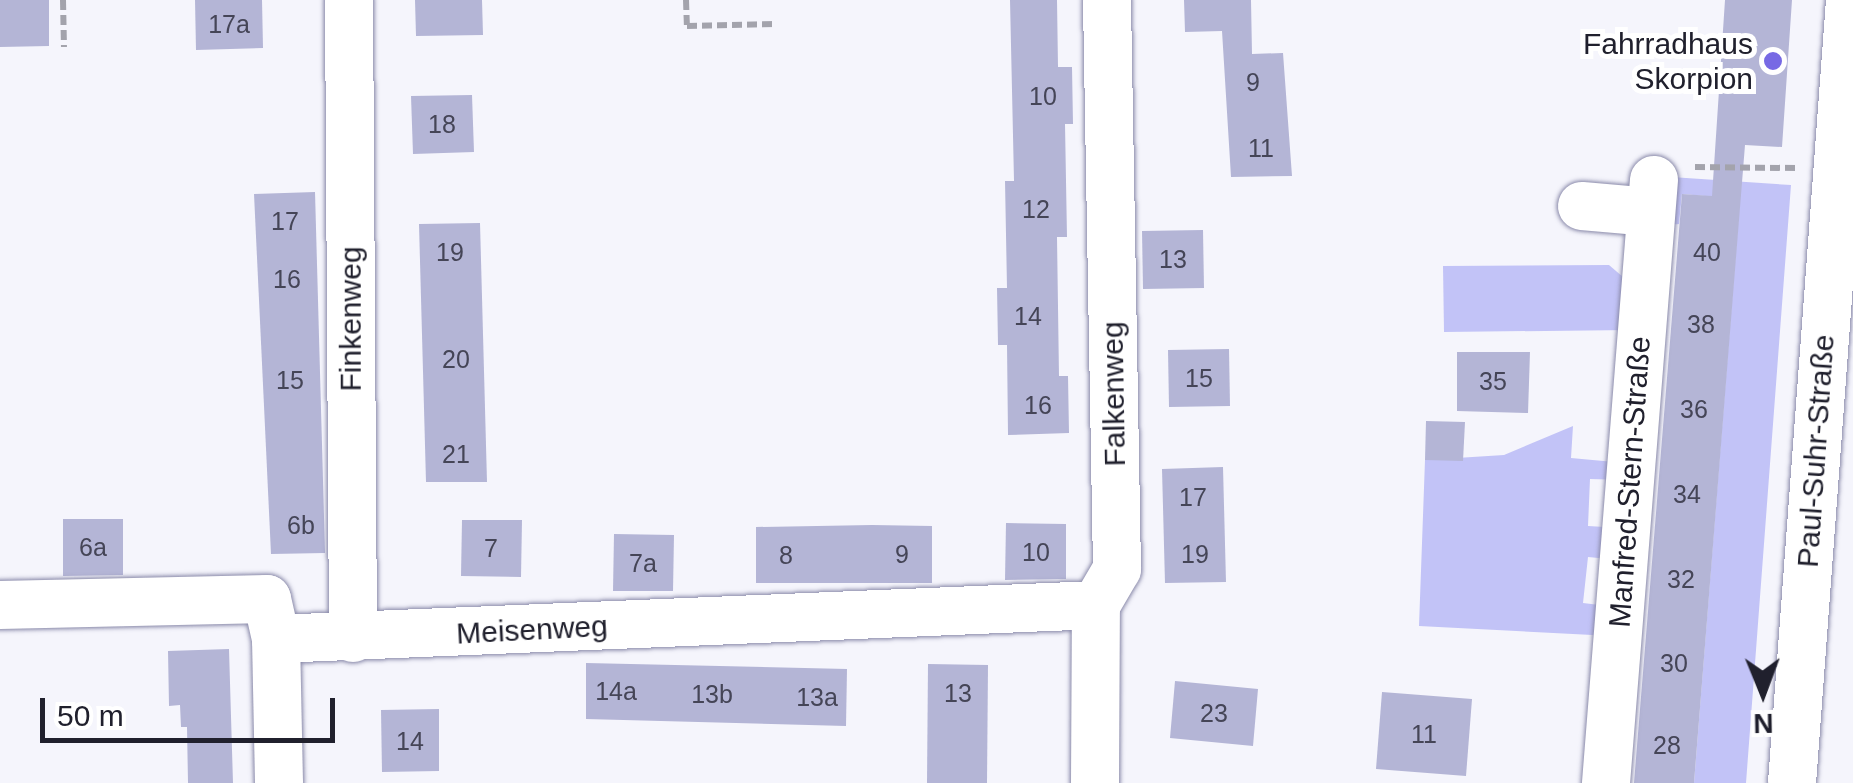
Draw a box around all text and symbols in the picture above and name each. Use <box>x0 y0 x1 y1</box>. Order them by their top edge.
house number: 17a <box>208 9 250 39</box>
place label: Fahrradhaus Skorpion <box>1583 26 1753 96</box>
marker: Fahrradhaus Skorpion <box>1762 50 1784 72</box>
house number: 9 <box>1246 67 1260 97</box>
house number: 10 <box>1029 81 1057 111</box>
house number: 18 <box>428 109 456 139</box>
house number: 11 <box>1248 133 1274 163</box>
house number: 12 <box>1022 194 1050 224</box>
house number: 17 <box>271 206 299 236</box>
house number: 19 <box>436 237 464 267</box>
house number: 40 <box>1693 237 1721 267</box>
house number: 13 <box>1159 244 1187 274</box>
street label: Finkenweg <box>333 246 369 392</box>
house number: 16 <box>273 264 301 294</box>
house number: 14 <box>1014 301 1042 331</box>
house number: 38 <box>1687 309 1715 339</box>
street label: Falkenweg <box>1095 321 1133 467</box>
street label: Paul-Suhr-Straße <box>1790 333 1842 569</box>
street label: Manfred-Stern-Straße <box>1602 335 1658 629</box>
house number: 20 <box>442 344 470 374</box>
house number: 15 <box>1185 363 1213 393</box>
house number: 15 <box>276 365 304 395</box>
house number: 35 <box>1479 366 1507 396</box>
house number: 16 <box>1024 390 1052 420</box>
house number: 36 <box>1680 394 1708 424</box>
house number: 21 <box>442 439 470 469</box>
house number: 34 <box>1673 479 1701 509</box>
house number: 17 <box>1179 482 1207 512</box>
house number: 6b <box>287 510 315 540</box>
house number: 6a <box>79 532 107 562</box>
house number: 7 <box>484 533 498 563</box>
house number: 10 <box>1022 537 1050 567</box>
house number: 9 <box>895 539 909 569</box>
house number: 19 <box>1181 539 1209 569</box>
house number: 8 <box>779 540 793 570</box>
house number: 7a <box>629 548 657 578</box>
house number: 32 <box>1667 564 1695 594</box>
street label: Meisenweg <box>455 608 609 652</box>
north arrow <box>1713 643 1813 743</box>
house number: 30 <box>1660 648 1688 678</box>
house number: 14a <box>595 676 637 706</box>
scale bar <box>45 678 340 740</box>
house number: 13 <box>944 678 972 708</box>
house number: 13b <box>691 679 733 709</box>
house number: 13a <box>796 682 838 712</box>
house number: 23 <box>1200 698 1228 728</box>
text: 50 m <box>57 699 124 732</box>
text: N <box>1753 708 1774 739</box>
house number: 11 <box>1411 719 1437 749</box>
house number: 14 <box>396 726 424 756</box>
house number: 28 <box>1653 730 1681 760</box>

